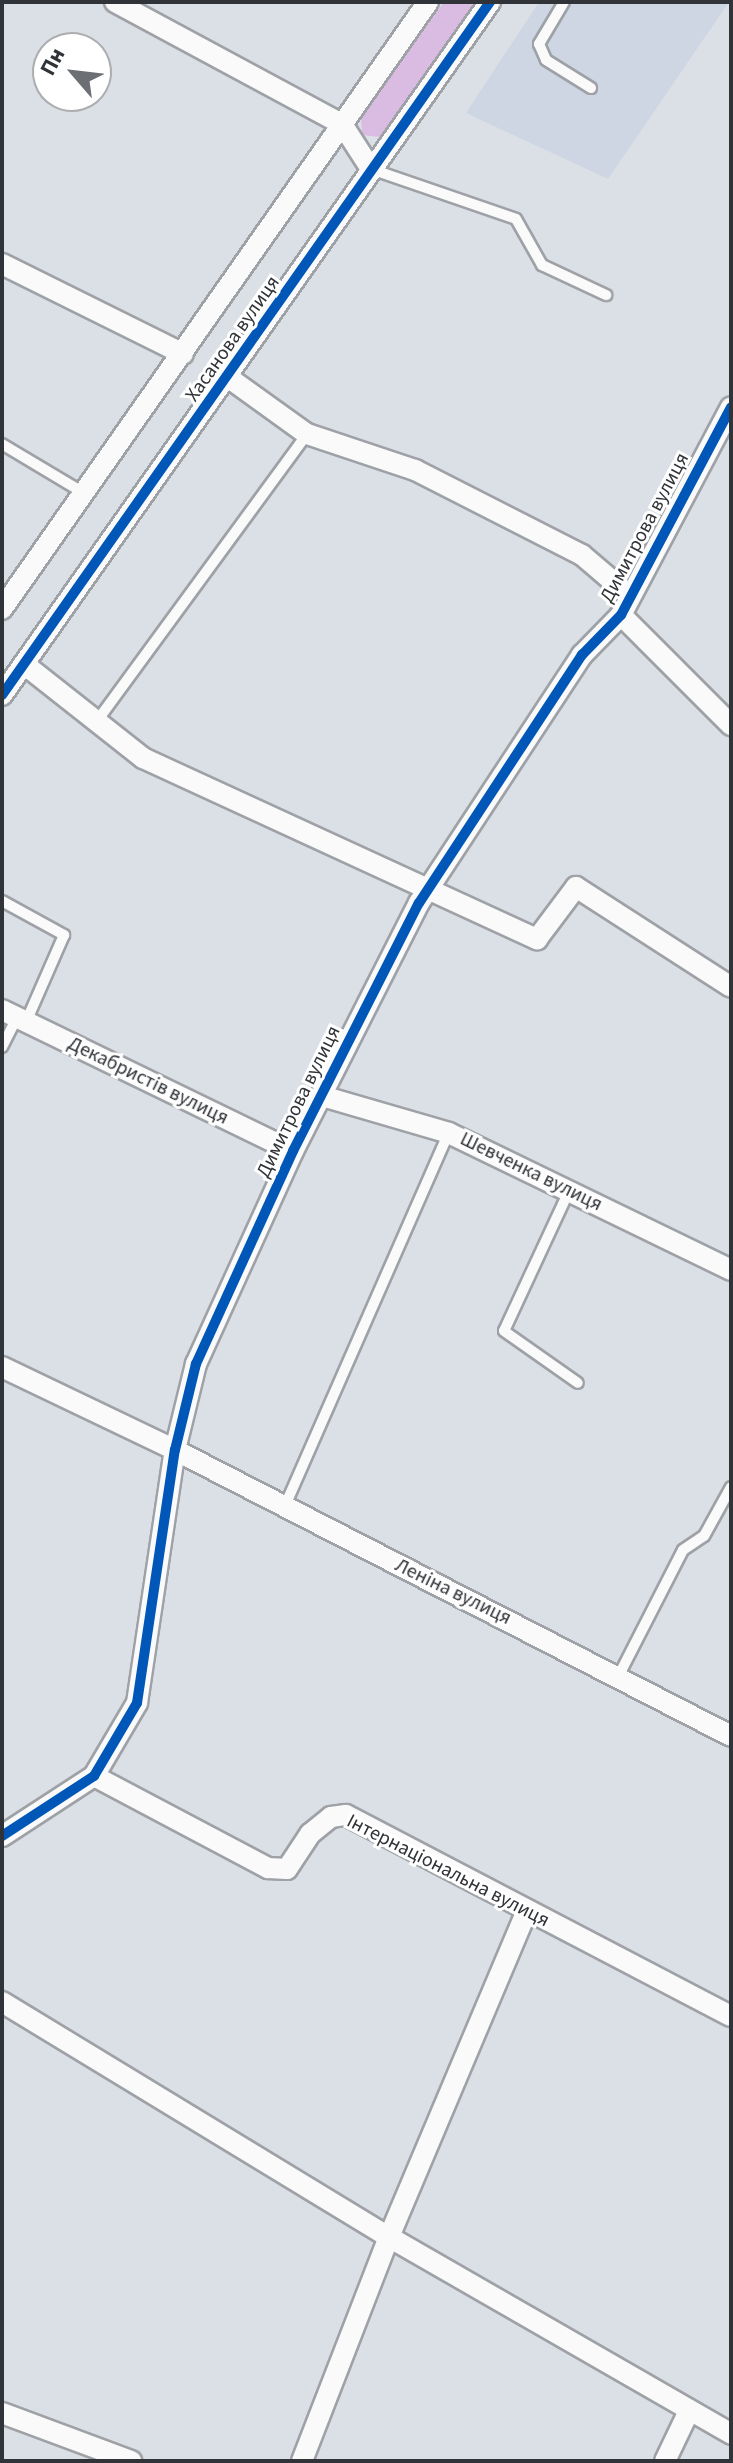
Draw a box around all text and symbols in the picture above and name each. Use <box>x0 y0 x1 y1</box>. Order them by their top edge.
north arrow <box>32 32 112 112</box>
text: Пн <box>32 42 73 81</box>
street label: Хасанова вулиця <box>181 271 285 407</box>
street label: Димитрова вулиця <box>595 449 695 607</box>
street label: Димитрова вулиця <box>252 1022 346 1182</box>
street label: Декабристів вулиця <box>64 1032 232 1130</box>
street label: Шевченка вулиця <box>456 1127 606 1217</box>
street label: Леніна вулиця <box>391 1553 515 1631</box>
street label: Інтернаціональна вулиця <box>343 1809 553 1933</box>

